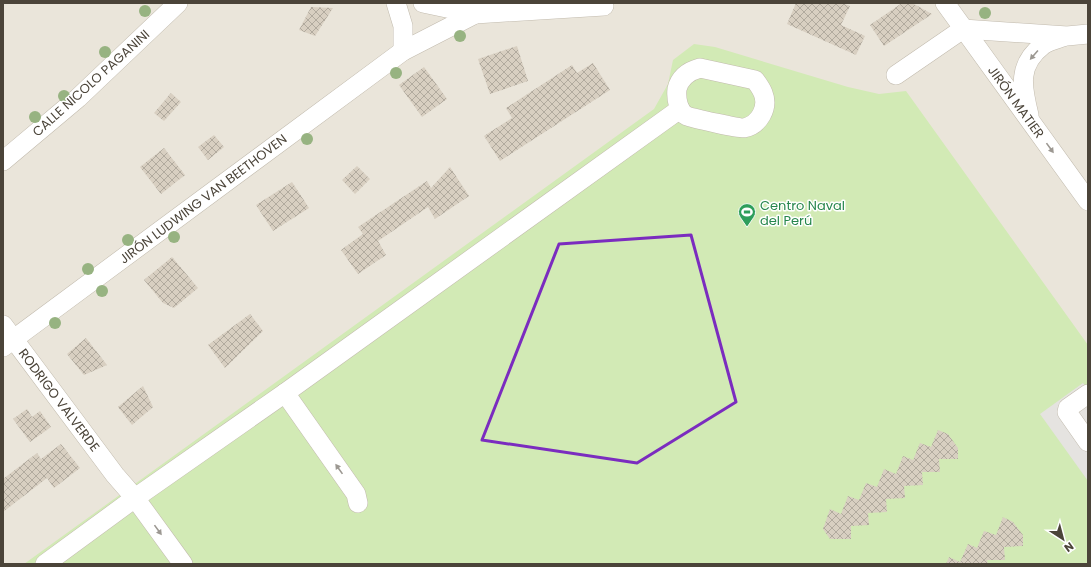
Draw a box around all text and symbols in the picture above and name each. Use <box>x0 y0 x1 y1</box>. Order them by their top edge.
street label: CALLE NICOLO PAGANINI <box>28 25 154 141</box>
one-way arrow <box>1029 50 1038 60</box>
street label: JIRÓN MATIER <box>983 62 1049 142</box>
street label: JIRÓN LUDWING VAN BEETHOVEN <box>115 130 291 268</box>
one-way arrow <box>1046 143 1054 154</box>
place label: Centro Naval del Perú <box>760 196 845 230</box>
sports icon: Centro Naval del Perú <box>737 202 757 227</box>
street label: RODRIGO VALVERDE <box>14 345 104 455</box>
one-way arrow <box>335 464 343 474</box>
north arrow <box>1043 519 1083 559</box>
one-way arrow <box>154 524 162 535</box>
text: N <box>1061 538 1077 556</box>

